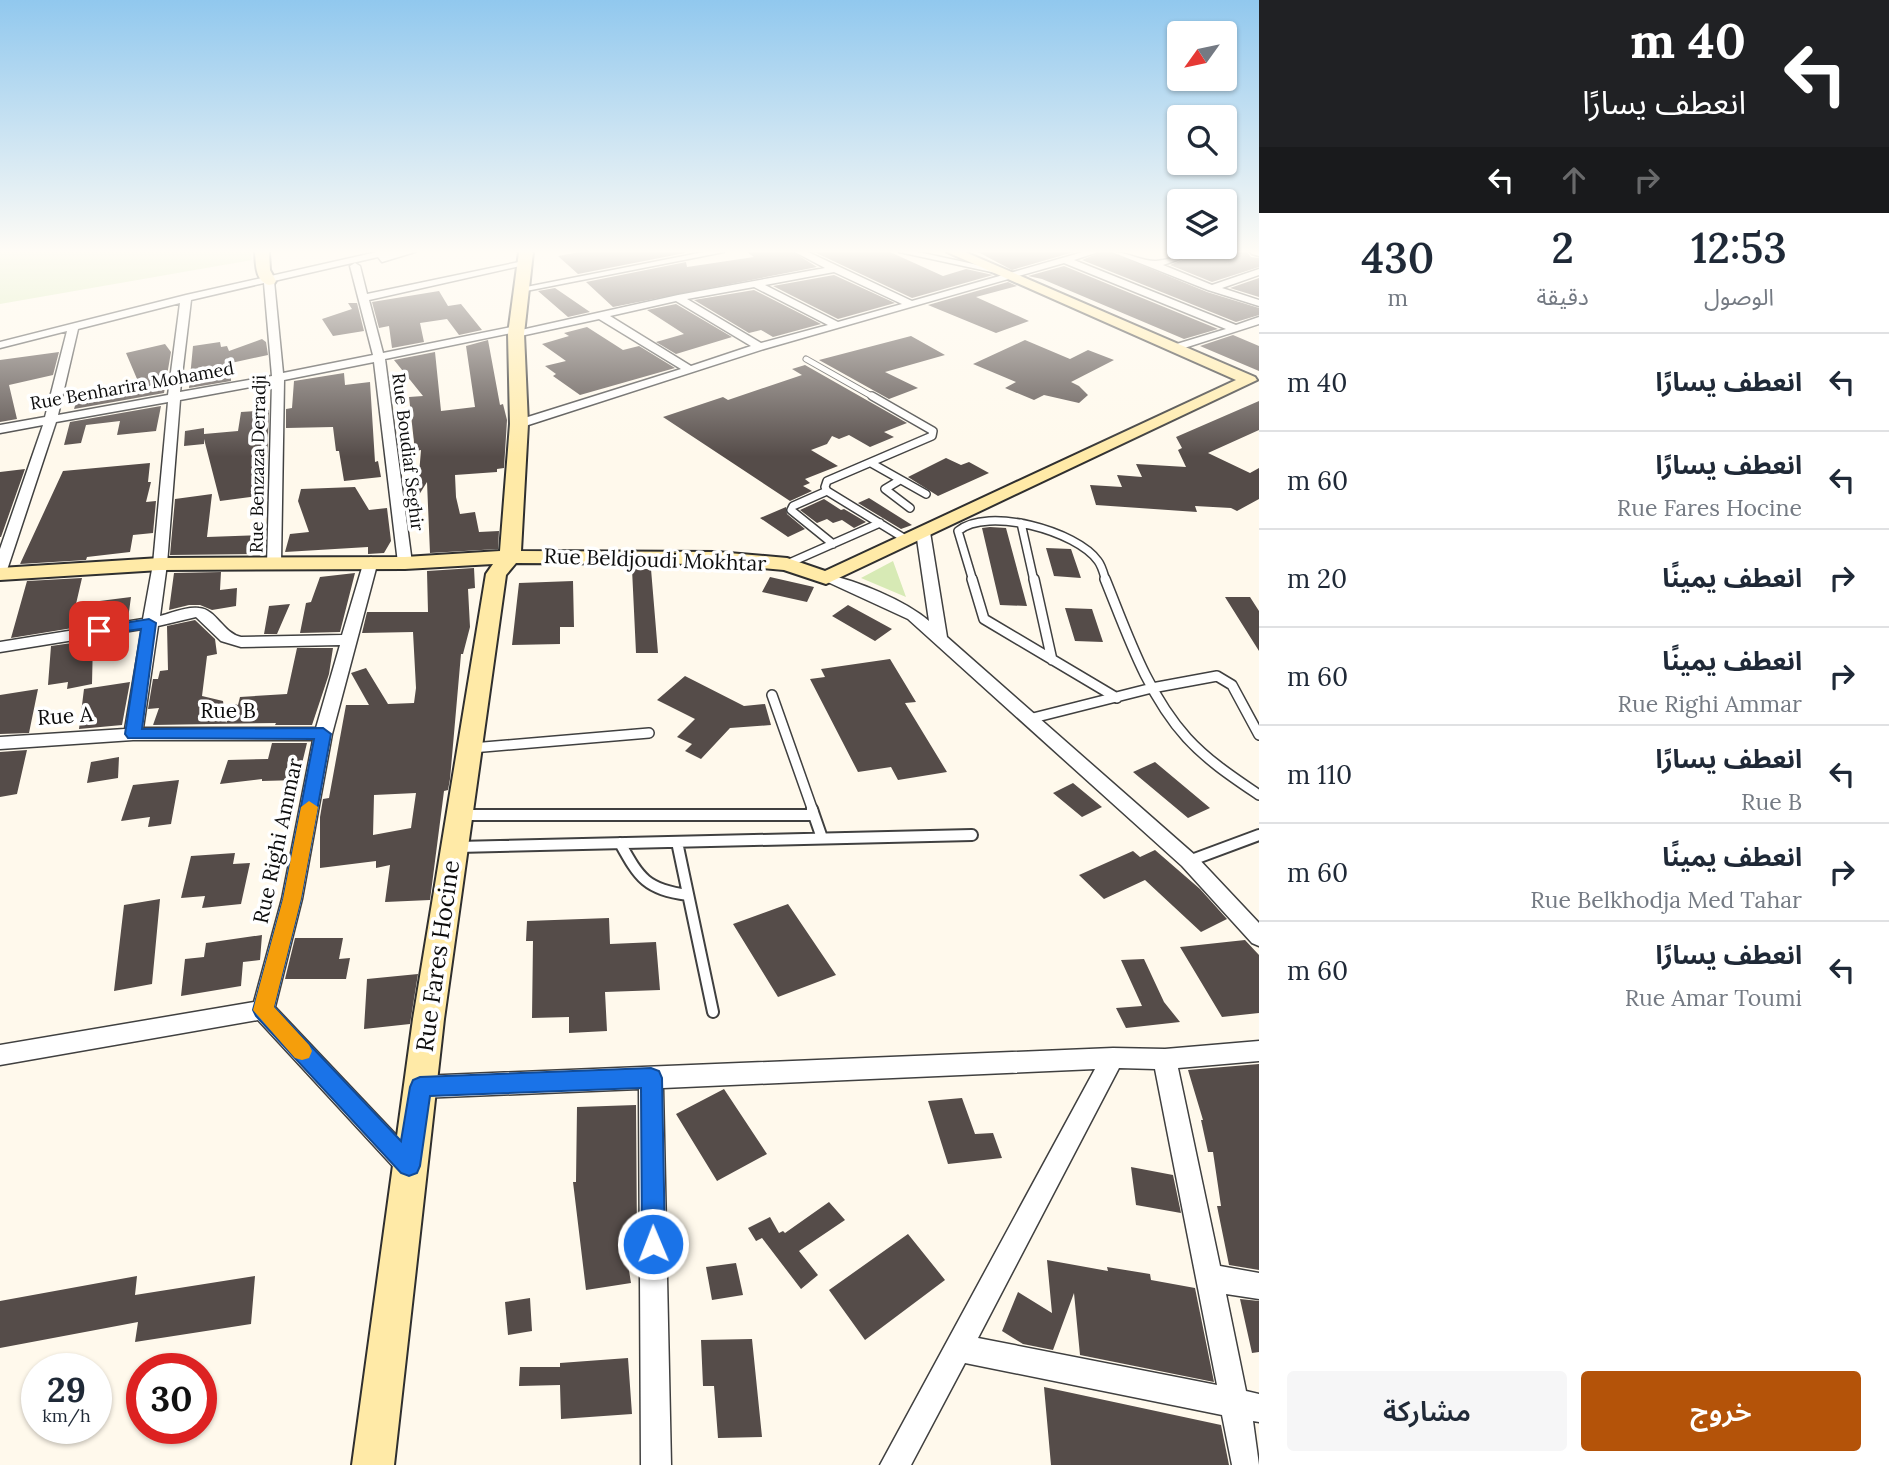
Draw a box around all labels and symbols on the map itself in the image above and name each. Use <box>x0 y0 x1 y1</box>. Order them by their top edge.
north arrow <box>1167 21 1237 91</box>
street label: Rue Benharira Mohamed <box>28 356 236 415</box>
street label: Rue Boudiaf Seghir <box>387 372 430 532</box>
street label: Rue Benzaza Derradji <box>244 375 271 553</box>
street label: Rue Beldjoudi Mokhtar <box>543 542 767 577</box>
pin <box>69 601 129 661</box>
street label: Rue B <box>200 697 256 724</box>
street label: Rue A <box>36 700 95 731</box>
street label: Rue Righi Ammar <box>247 756 308 926</box>
street label: Rue Fares Hocine <box>409 858 466 1054</box>
position arrow <box>616 1207 690 1281</box>
speed limit sign: 30 <box>126 1353 217 1444</box>

